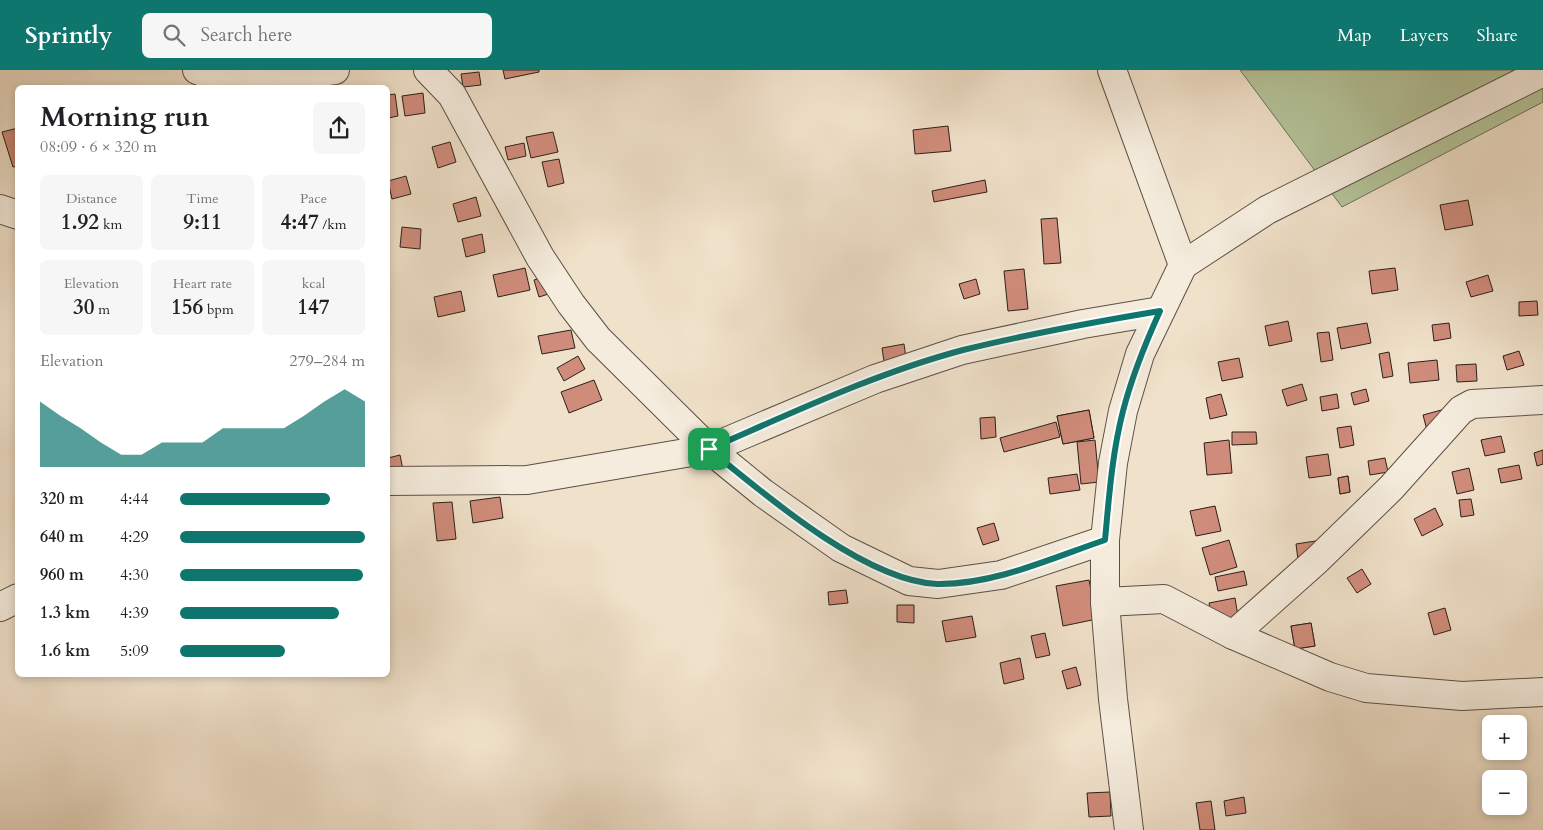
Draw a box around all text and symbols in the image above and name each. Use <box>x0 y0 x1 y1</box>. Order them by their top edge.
search box <box>142 13 492 58</box>
text: Sprintly <box>25 19 112 52</box>
icon: search <box>160 21 188 49</box>
text: Search here <box>200 22 292 48</box>
text: Map <box>1337 23 1372 48</box>
text: Layers <box>1400 23 1449 48</box>
text: Share <box>1477 23 1518 48</box>
text: Morning run <box>40 98 209 136</box>
button: share <box>313 102 365 154</box>
text: 08:09 · 6 × 320 m <box>40 136 157 158</box>
text: Distance <box>66 189 117 208</box>
text: Time <box>186 189 219 208</box>
text: Pace <box>300 189 327 208</box>
text: 1.92 <box>61 208 99 237</box>
text: 9:11 <box>183 208 222 237</box>
text: 4:47 <box>280 208 319 237</box>
text: km <box>99 215 122 234</box>
text: /km <box>319 215 347 234</box>
text: Elevation <box>64 274 119 293</box>
text: Heart rate <box>173 274 232 293</box>
text: kcal <box>302 274 325 293</box>
text: 30 <box>73 293 94 322</box>
text: 156 <box>171 293 203 322</box>
text: 147 <box>297 293 330 322</box>
text: m <box>94 300 110 319</box>
text: bpm <box>203 300 234 319</box>
text: Elevation <box>40 350 104 372</box>
text: 279–284 m <box>289 350 365 372</box>
pin <box>688 428 730 470</box>
icon: arrive <box>695 435 723 463</box>
text: 320 m <box>40 488 84 510</box>
text: 4:44 <box>120 488 149 510</box>
text: 640 m <box>40 526 84 548</box>
text: 4:29 <box>120 526 149 548</box>
text: 960 m <box>40 564 84 586</box>
text: 4:30 <box>120 564 149 586</box>
text: 1.3 km <box>40 602 90 624</box>
text: 4:39 <box>120 602 149 624</box>
text: 1.6 km <box>40 640 90 662</box>
text: 5:09 <box>120 640 149 662</box>
map controls <box>1482 715 1527 815</box>
button: + <box>1482 715 1527 760</box>
button: − <box>1482 770 1527 815</box>

